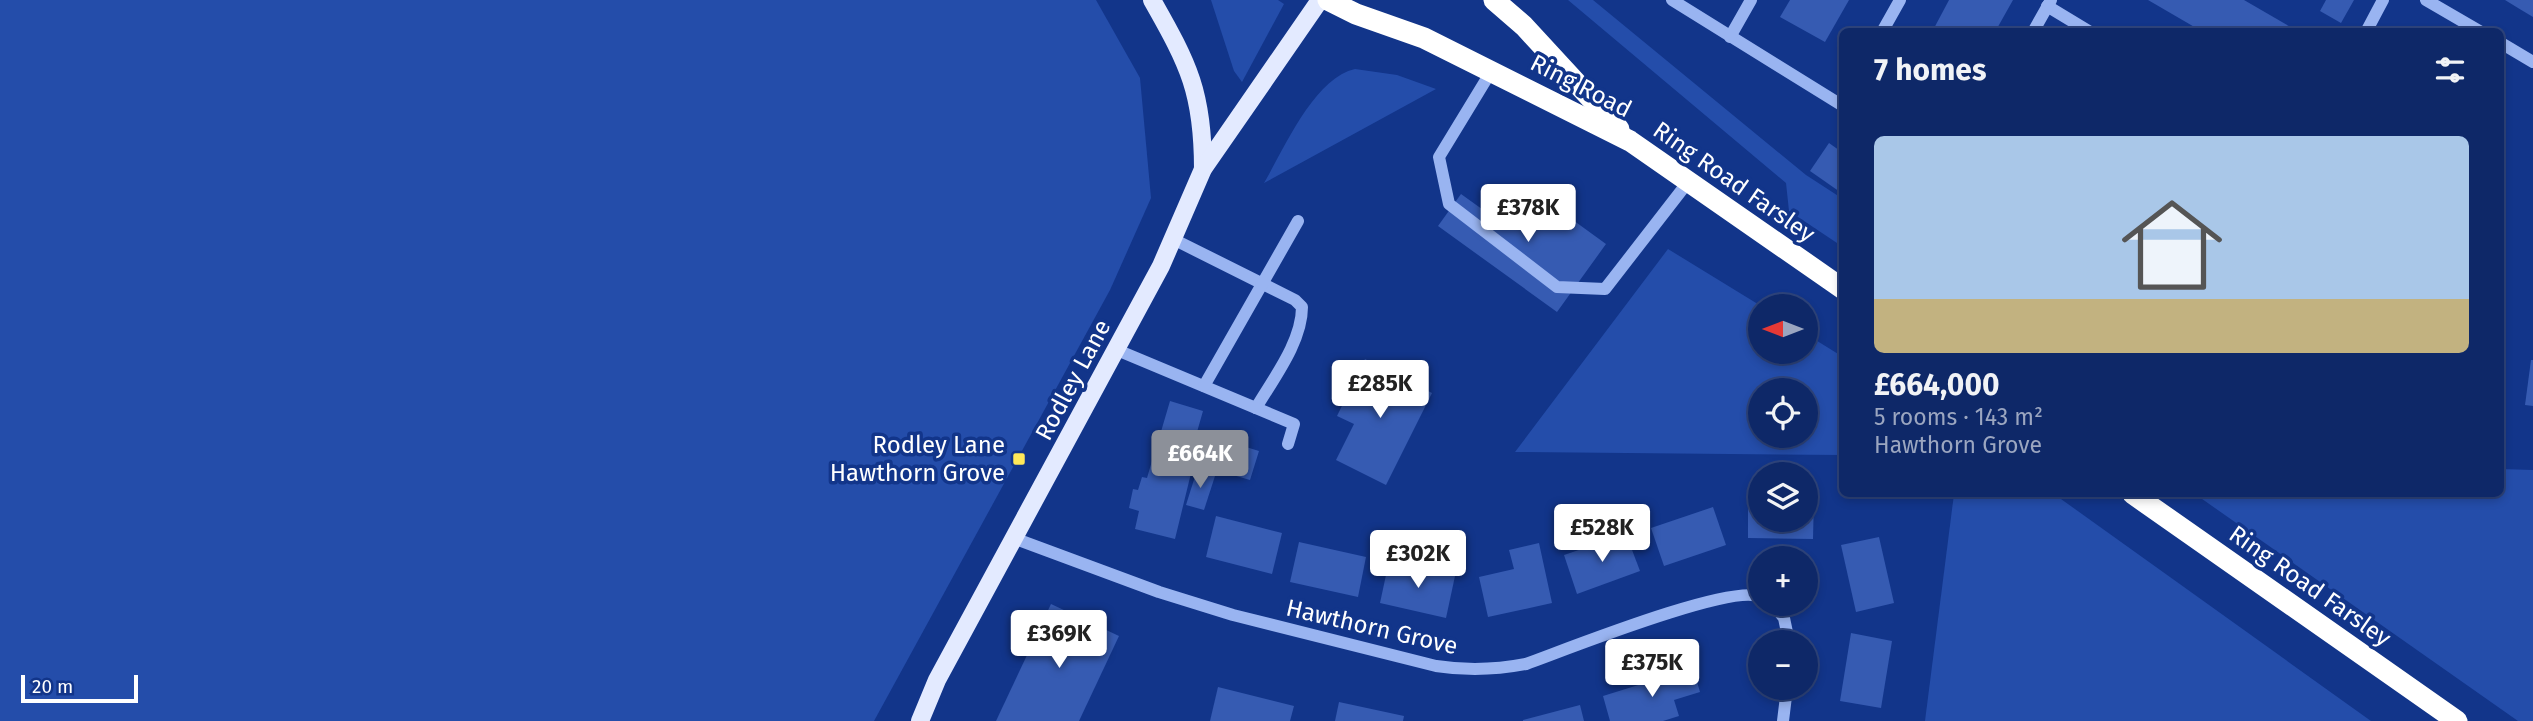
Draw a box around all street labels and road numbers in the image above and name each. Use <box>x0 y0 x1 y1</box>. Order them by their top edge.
street label: Ring Road <box>1526 49 1636 123</box>
street label: Ring Road Farsley <box>1648 116 1820 248</box>
street label: Rodley Lane <box>1030 315 1116 445</box>
street label: Ring Road Farsley <box>2224 520 2396 652</box>
street label: Hawthorn Grove <box>1283 594 1461 660</box>

